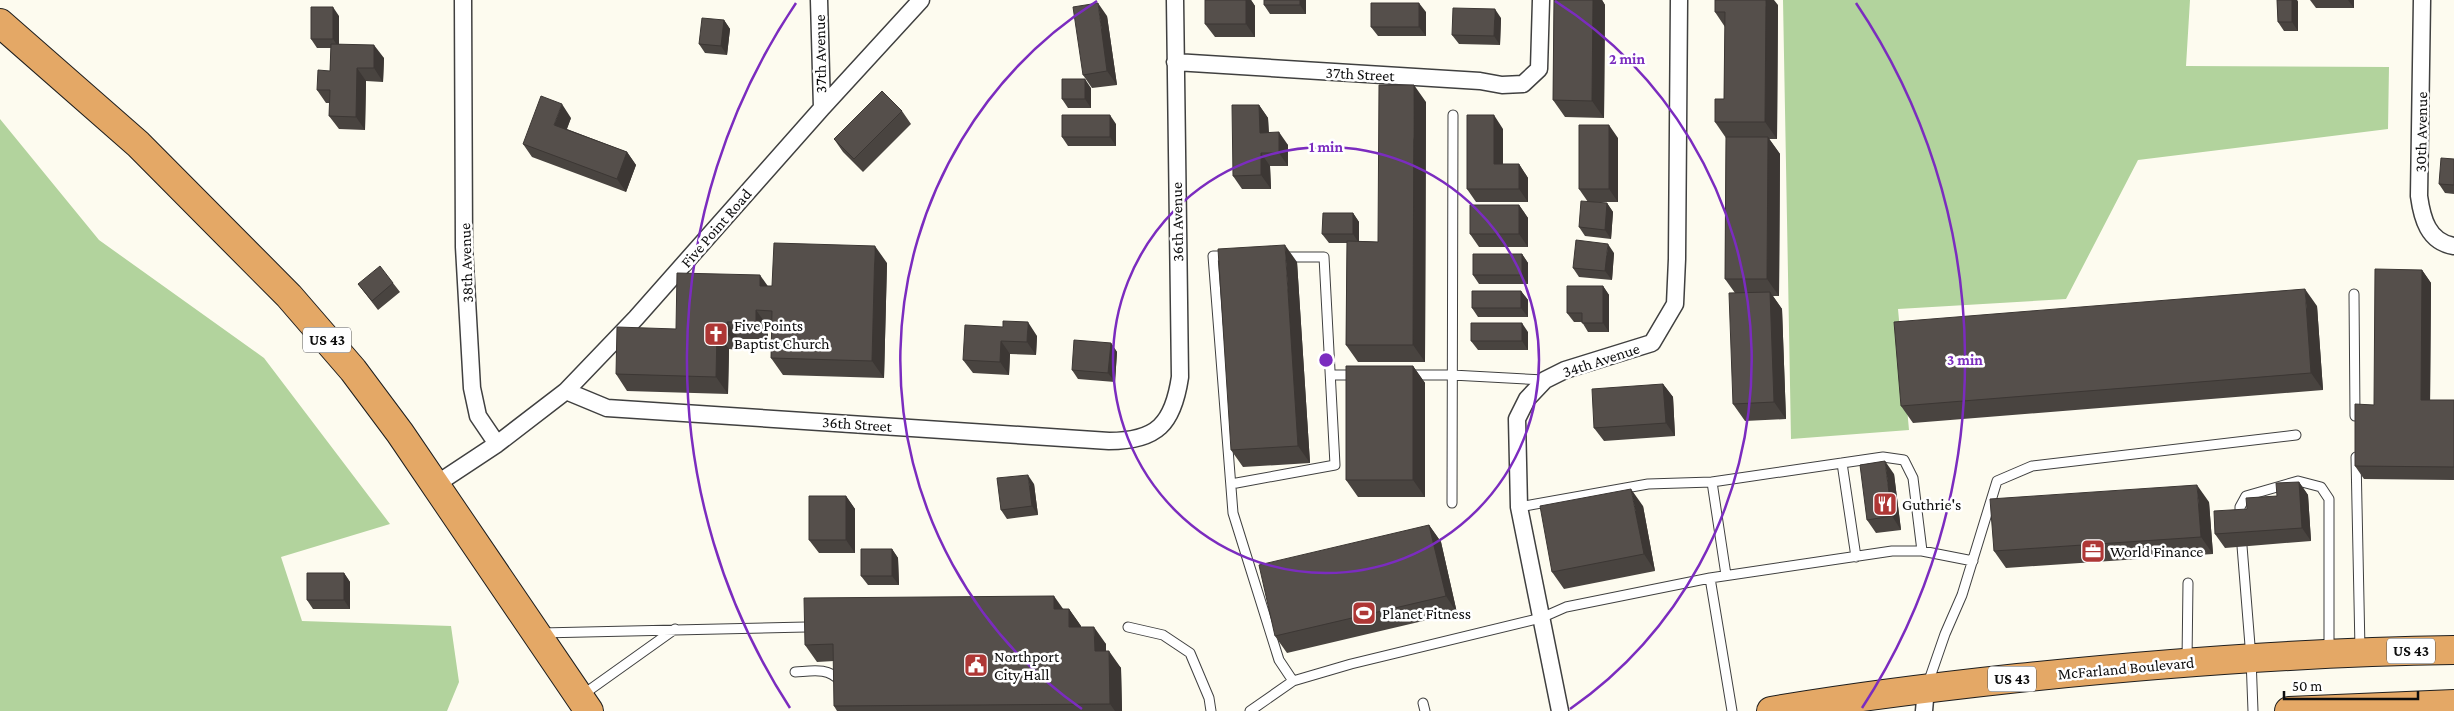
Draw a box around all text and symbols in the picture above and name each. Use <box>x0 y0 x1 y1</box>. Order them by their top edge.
street label: 37th Avenue <box>811 14 829 94</box>
text: 2 min <box>1609 51 1645 67</box>
street label: 37th Street <box>1325 64 1396 84</box>
street label: 30th Avenue <box>2412 92 2430 172</box>
text: 1 min <box>1309 139 1343 155</box>
street label: 36th Avenue <box>1168 182 1186 262</box>
street label: Five Point Road <box>677 185 755 271</box>
street label: 38th Avenue <box>456 223 476 303</box>
place label: Five Points Baptist Church <box>734 317 830 353</box>
church icon: Five Points Baptist Church <box>703 321 729 347</box>
road number: US 43 <box>303 328 351 352</box>
street label: 34th Avenue <box>1560 340 1642 380</box>
centre of rings <box>1317 351 1335 369</box>
text: 3 min <box>1947 352 1983 368</box>
street label: 36th Street <box>821 413 893 435</box>
restaurant icon: Guthrie's <box>1872 491 1898 517</box>
place label: Guthrie's <box>1902 496 1961 513</box>
office icon: World Finance <box>2080 538 2106 564</box>
place label: World Finance <box>2110 543 2203 560</box>
sports icon: Planet Fitness <box>1351 600 1377 626</box>
place label: Planet Fitness <box>1382 605 1471 622</box>
road number: US 43 <box>2387 638 2435 664</box>
place label: Northport City Hall <box>994 648 1060 684</box>
public building icon: Northport City Hall <box>963 652 989 678</box>
street label: McFarland Boulevard <box>2057 654 2195 682</box>
road number: US 43 <box>1988 666 2036 692</box>
scale bar <box>2284 668 2418 700</box>
text: 50 m <box>2292 678 2322 694</box>

